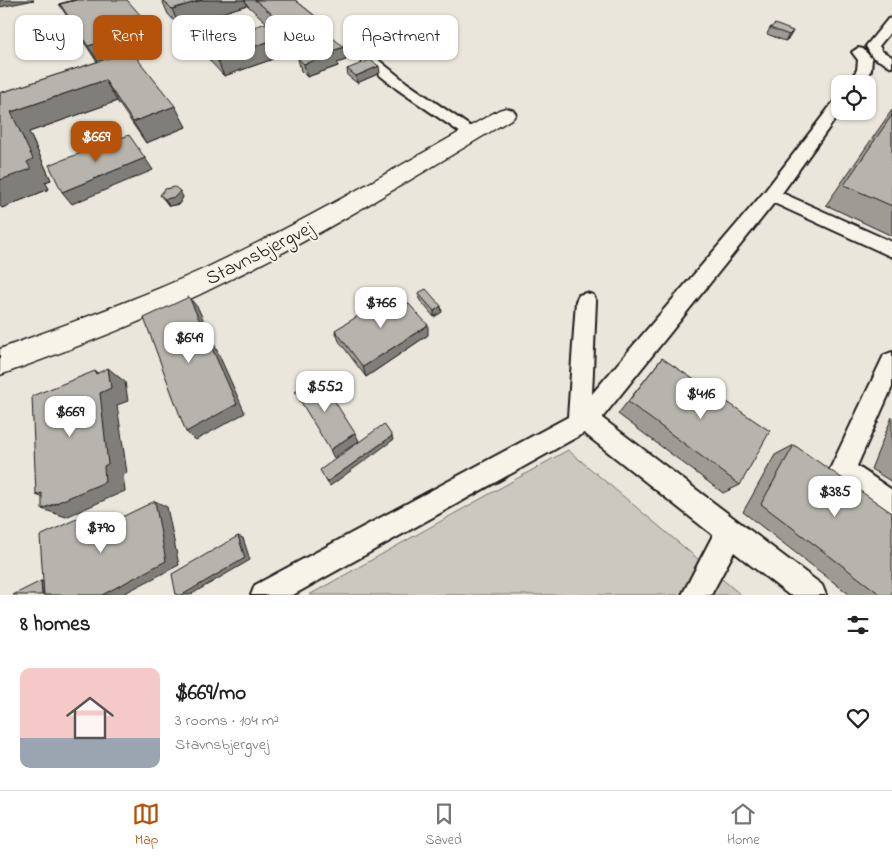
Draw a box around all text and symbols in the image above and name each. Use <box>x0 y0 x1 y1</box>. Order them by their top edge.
chip: Buy <box>15 15 83 60</box>
chip: Rent <box>93 15 162 60</box>
chip: Filters <box>172 15 255 60</box>
chip: New <box>265 15 333 60</box>
chip: Apartment <box>343 15 458 60</box>
map controls <box>831 75 876 120</box>
button: locate <box>831 75 876 120</box>
pin: $669 <box>66 120 126 163</box>
text: $669 <box>82 125 110 149</box>
street label: Stavnsbjergvej <box>201 214 321 295</box>
pin: $766 <box>351 286 411 329</box>
text: $766 <box>366 291 396 315</box>
pin: $649 <box>159 322 219 364</box>
text: $649 <box>175 326 203 350</box>
pin: $552 <box>295 370 355 413</box>
text: $552 <box>307 375 343 399</box>
pin: $416 <box>671 378 731 420</box>
text: $416 <box>687 382 715 406</box>
pin: $669 <box>40 396 100 438</box>
text: $669 <box>56 400 84 424</box>
pin: $385 <box>805 476 865 518</box>
text: $385 <box>819 480 851 504</box>
pin: $790 <box>71 512 131 554</box>
text: $790 <box>87 516 115 540</box>
text: 8 homes <box>20 610 90 640</box>
icon: filters <box>844 611 872 639</box>
text: $669/mo <box>175 679 246 709</box>
icon: home <box>60 688 120 748</box>
icon: heart <box>844 704 872 732</box>
text: 3 rooms · 104 m² <box>175 709 279 733</box>
text: Stavnsbjergvej <box>175 733 269 757</box>
tab: Map <box>132 800 160 851</box>
tab: Saved <box>425 800 462 851</box>
tab: Home <box>727 800 760 851</box>

